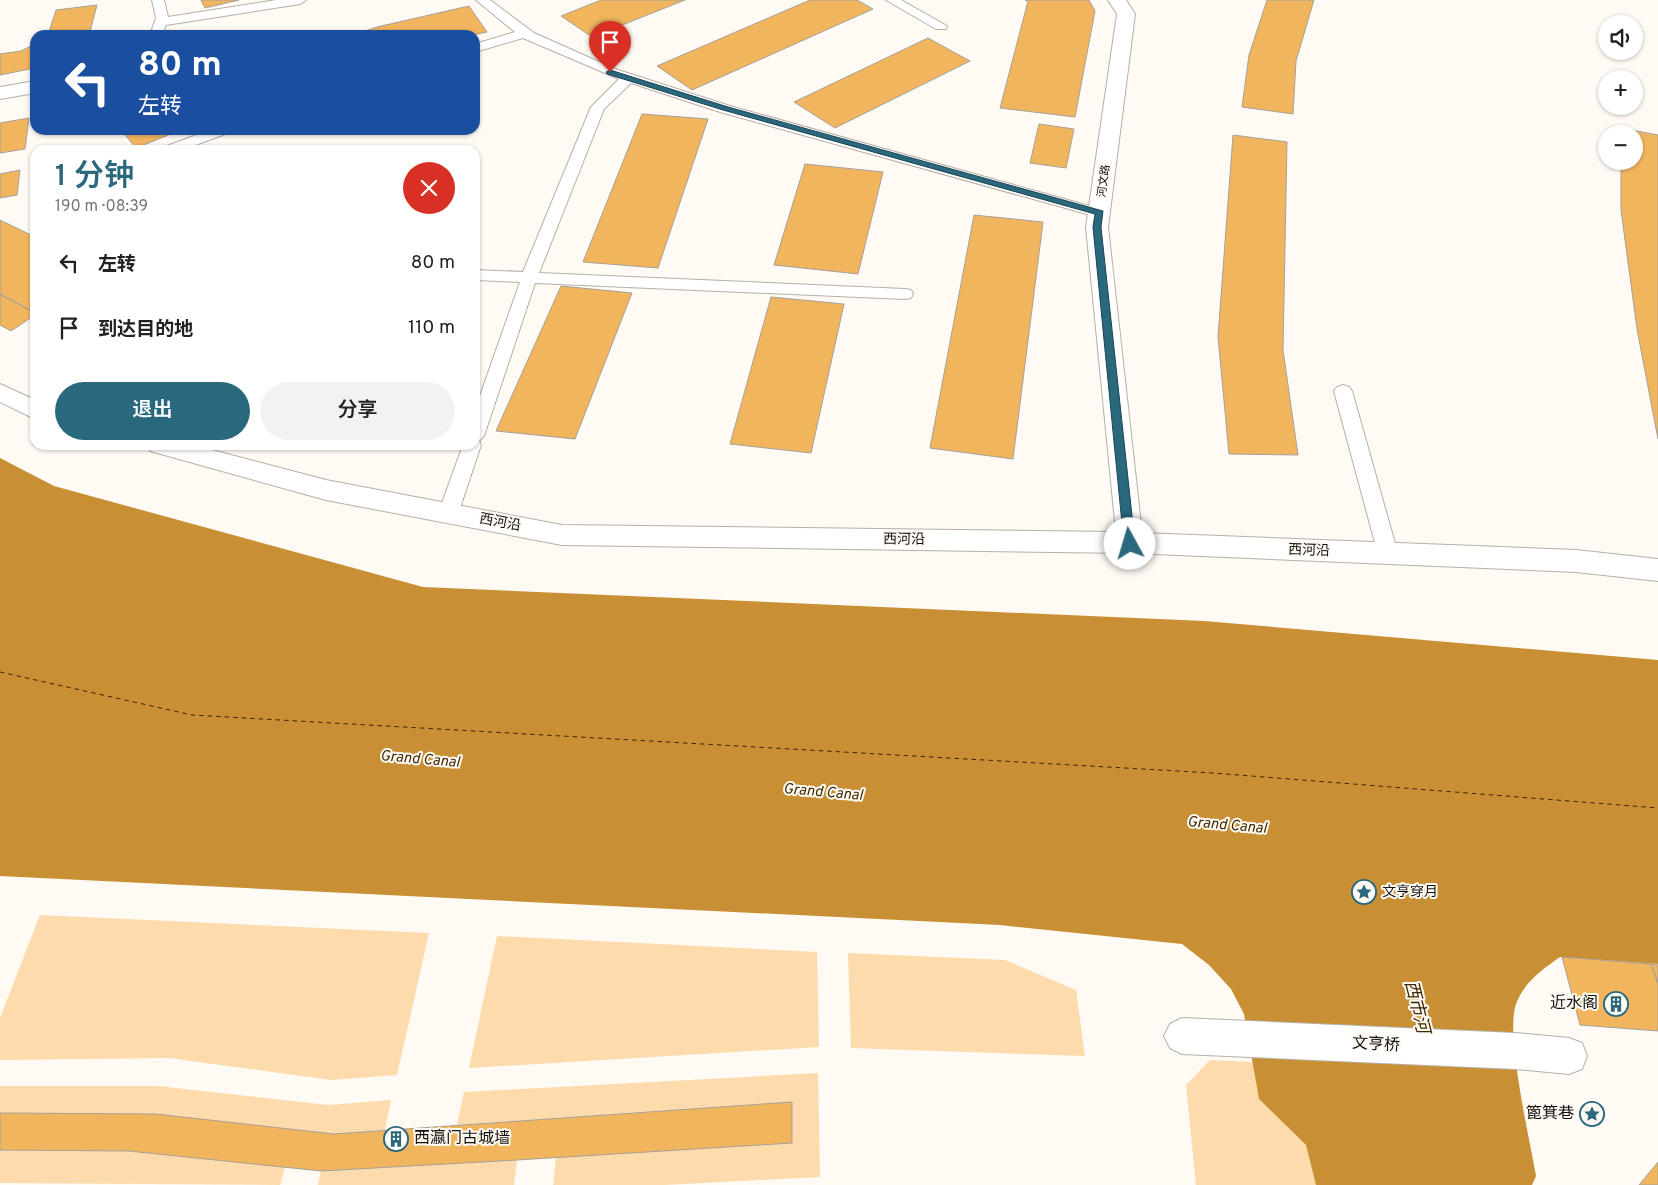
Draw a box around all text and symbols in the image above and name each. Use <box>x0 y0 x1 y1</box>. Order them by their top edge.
map controls <box>1598 15 1643 170</box>
button: sound <box>1598 15 1643 60</box>
pin <box>589 21 631 72</box>
icon: arrive <box>596 28 624 56</box>
text: 80 m <box>138 44 222 88</box>
icon: left <box>55 50 120 115</box>
button: + <box>1598 70 1643 115</box>
text: 左转 <box>138 94 182 121</box>
button: − <box>1598 125 1643 170</box>
text: 1 分钟 <box>55 159 134 196</box>
button: close <box>403 162 455 214</box>
street label: 河文路 <box>1095 164 1113 198</box>
text: 190 m · 08:39 <box>55 197 148 217</box>
icon: left <box>55 249 83 277</box>
text: 80 m <box>411 251 455 275</box>
text: 左转 <box>98 253 136 277</box>
icon: arrive <box>55 314 83 342</box>
text: 110 m <box>408 316 455 340</box>
text: 到达目的地 <box>98 318 193 342</box>
button: 退出 <box>55 382 250 440</box>
button: 分享 <box>260 382 455 440</box>
street label: 西河沿 <box>478 511 522 535</box>
position arrow <box>1103 517 1155 569</box>
street label: 西河沿 <box>883 531 925 549</box>
street label: 西河沿 <box>1288 542 1330 560</box>
water label: Grand Canal <box>380 747 462 773</box>
water label: Grand Canal <box>783 780 865 806</box>
water label: Grand Canal <box>1187 813 1269 839</box>
place icon: 文亨穿月 <box>1351 879 1377 905</box>
place label: 文亨穿月 <box>1382 884 1438 901</box>
water label: 西市河 <box>1398 978 1434 1039</box>
building icon: 近水阁 <box>1603 991 1629 1017</box>
place label: 近水阁 <box>1550 994 1598 1014</box>
street label: 文亨桥 <box>1352 1034 1400 1056</box>
place icon: 篦箕巷 <box>1579 1101 1605 1127</box>
place label: 篦箕巷 <box>1526 1104 1574 1124</box>
building icon: 西瀛门古城墙 <box>383 1126 409 1152</box>
place label: 西瀛门古城墙 <box>414 1128 510 1149</box>

